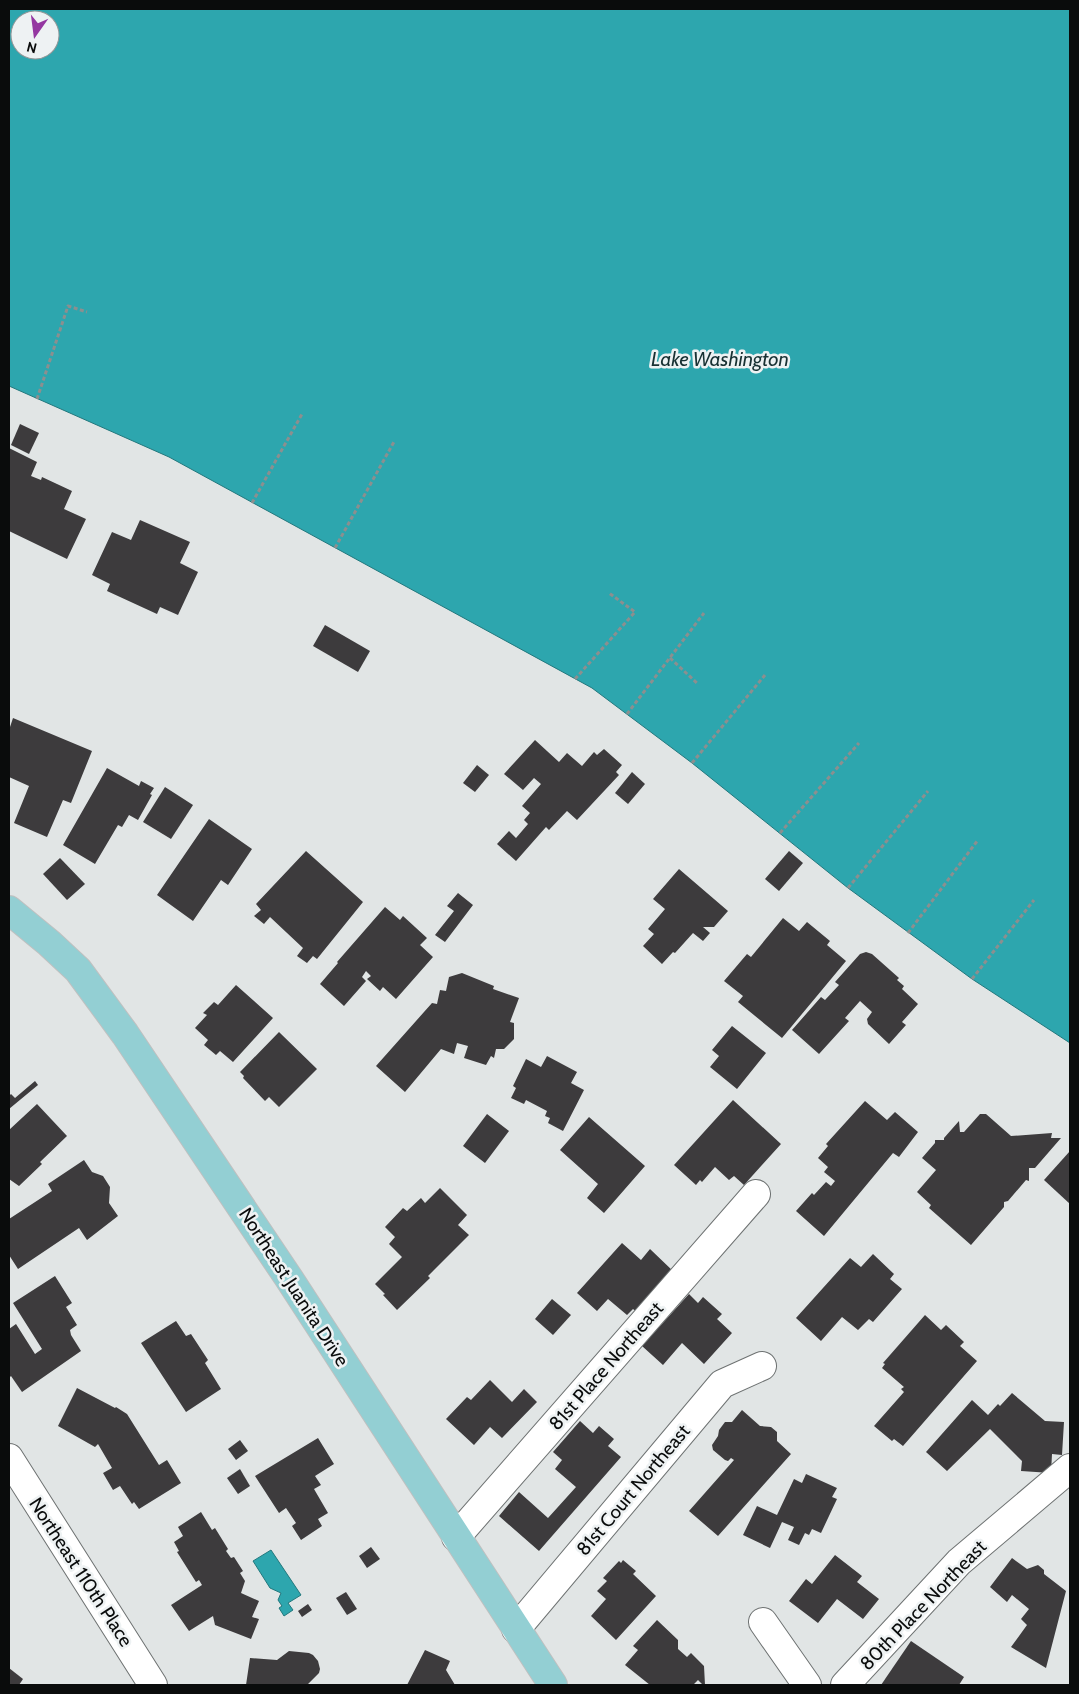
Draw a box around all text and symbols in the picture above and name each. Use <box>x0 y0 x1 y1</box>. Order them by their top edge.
north arrow <box>10 10 60 60</box>
text: N <box>25 38 39 58</box>
water label: Lake Washington <box>651 347 789 371</box>
street label: Northeast Juanita Drive <box>234 1203 354 1371</box>
street label: 81st Place Northeast <box>544 1297 668 1435</box>
street label: 81st Court Northeast <box>571 1419 695 1560</box>
street label: Northeast 110th Place <box>24 1493 138 1651</box>
street label: 80th Place Northeast <box>855 1535 991 1675</box>

